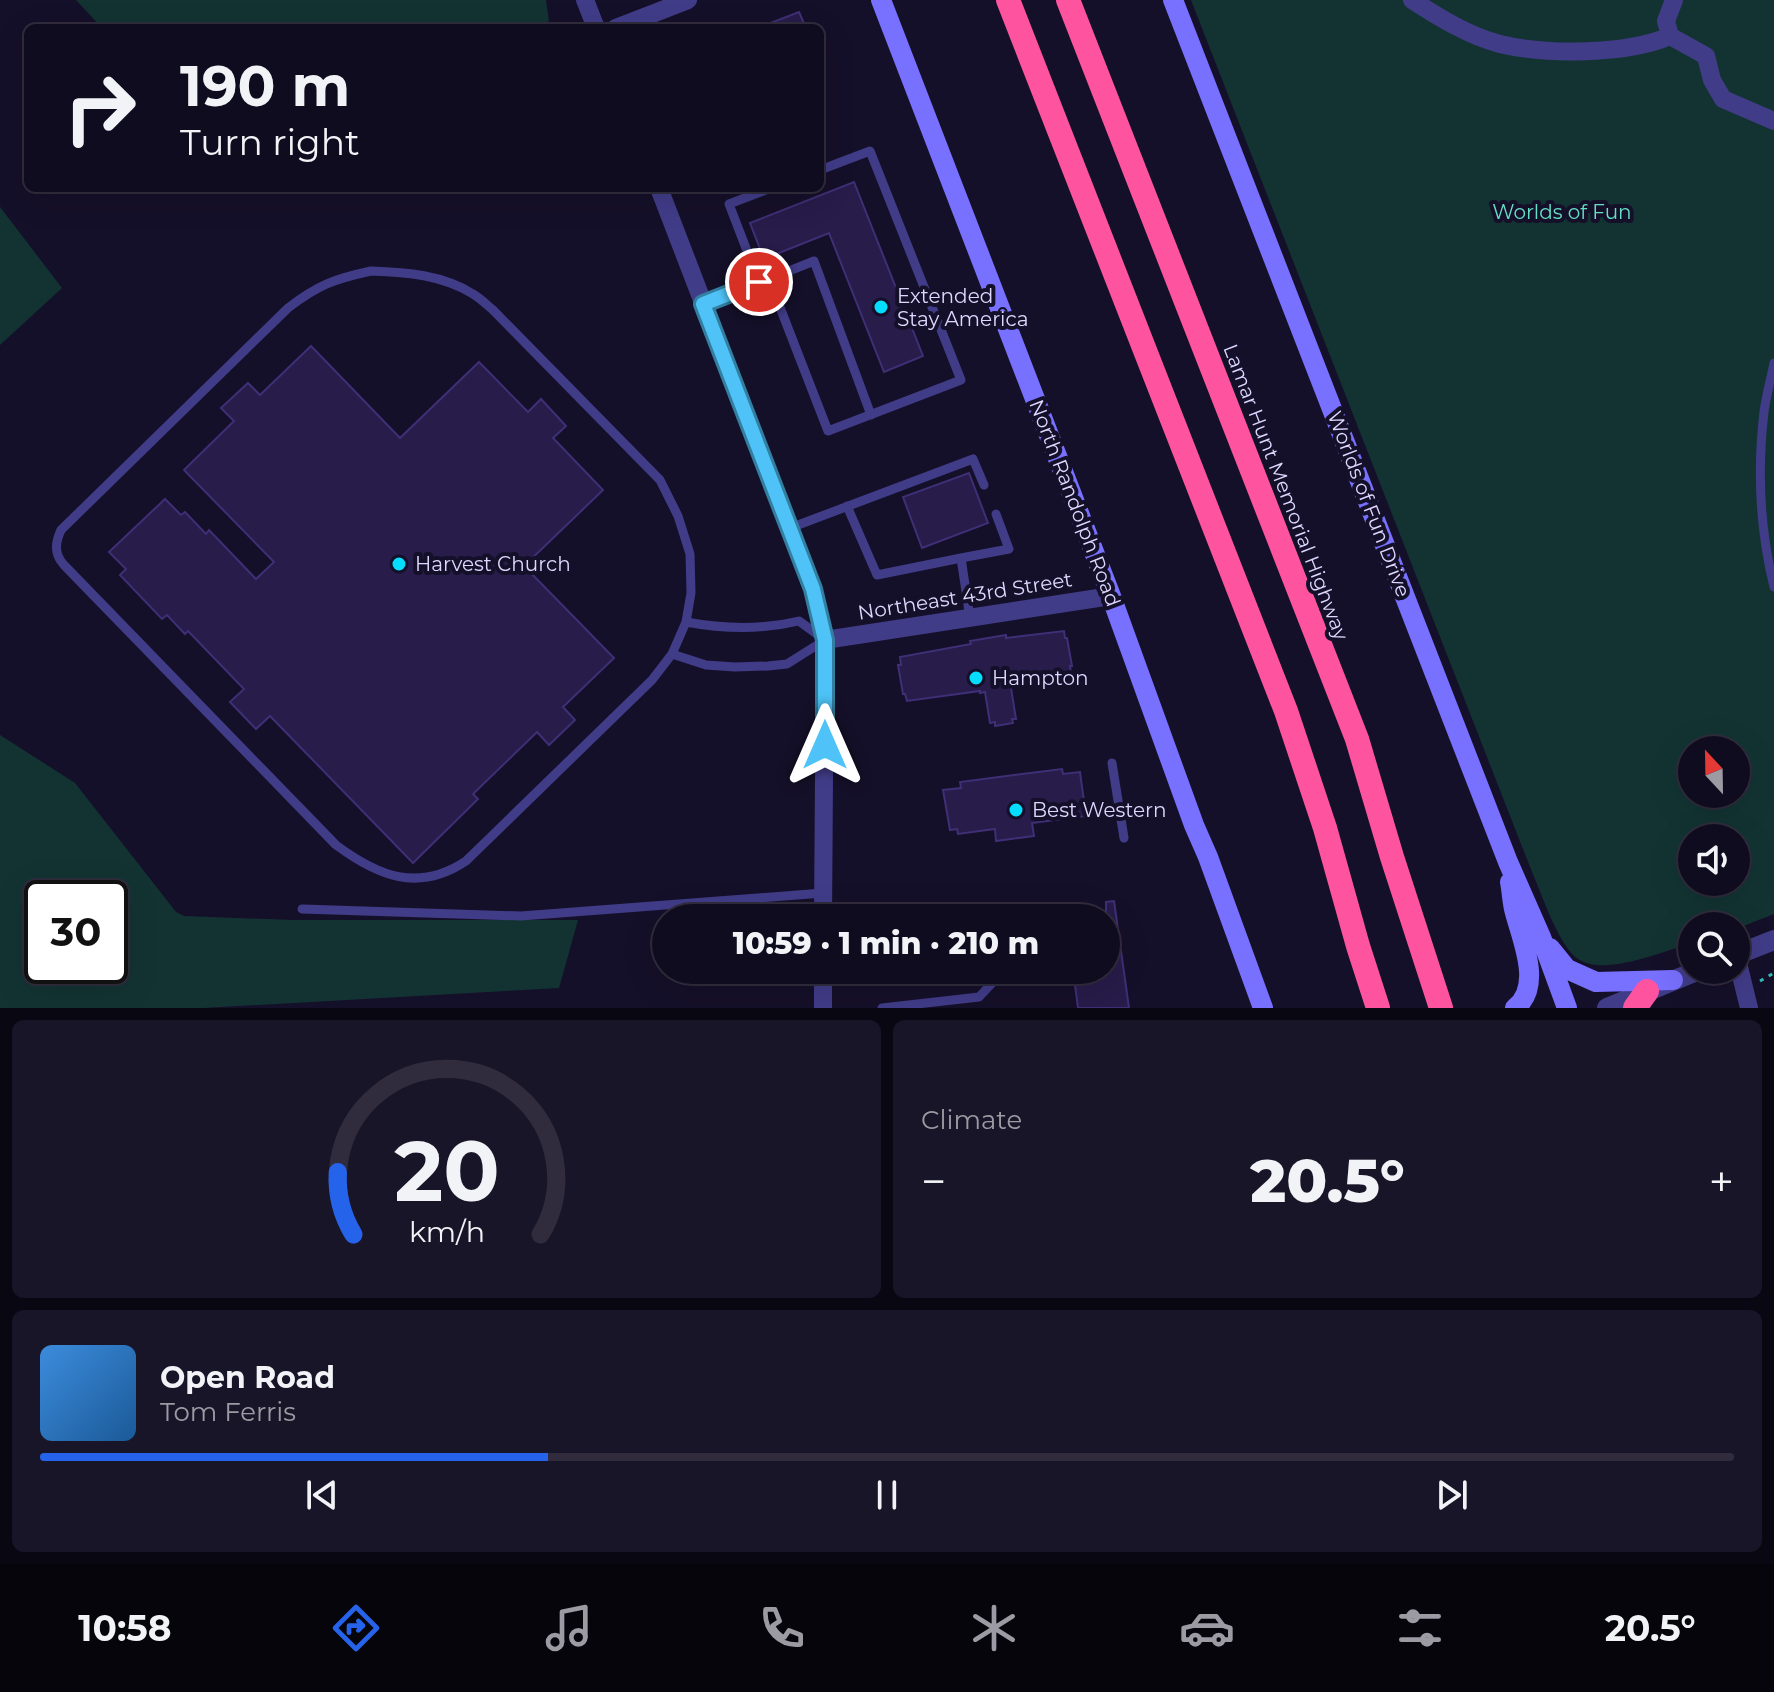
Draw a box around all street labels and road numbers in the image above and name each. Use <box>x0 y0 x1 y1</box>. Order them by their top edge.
street label: Lamar Hunt Memorial Highway <box>1218 341 1354 644</box>
street label: North Randolph Road <box>1024 396 1126 610</box>
street label: Worlds of Fun Drive <box>1323 408 1415 600</box>
street label: Northeast 43rd Street <box>856 567 1074 625</box>

